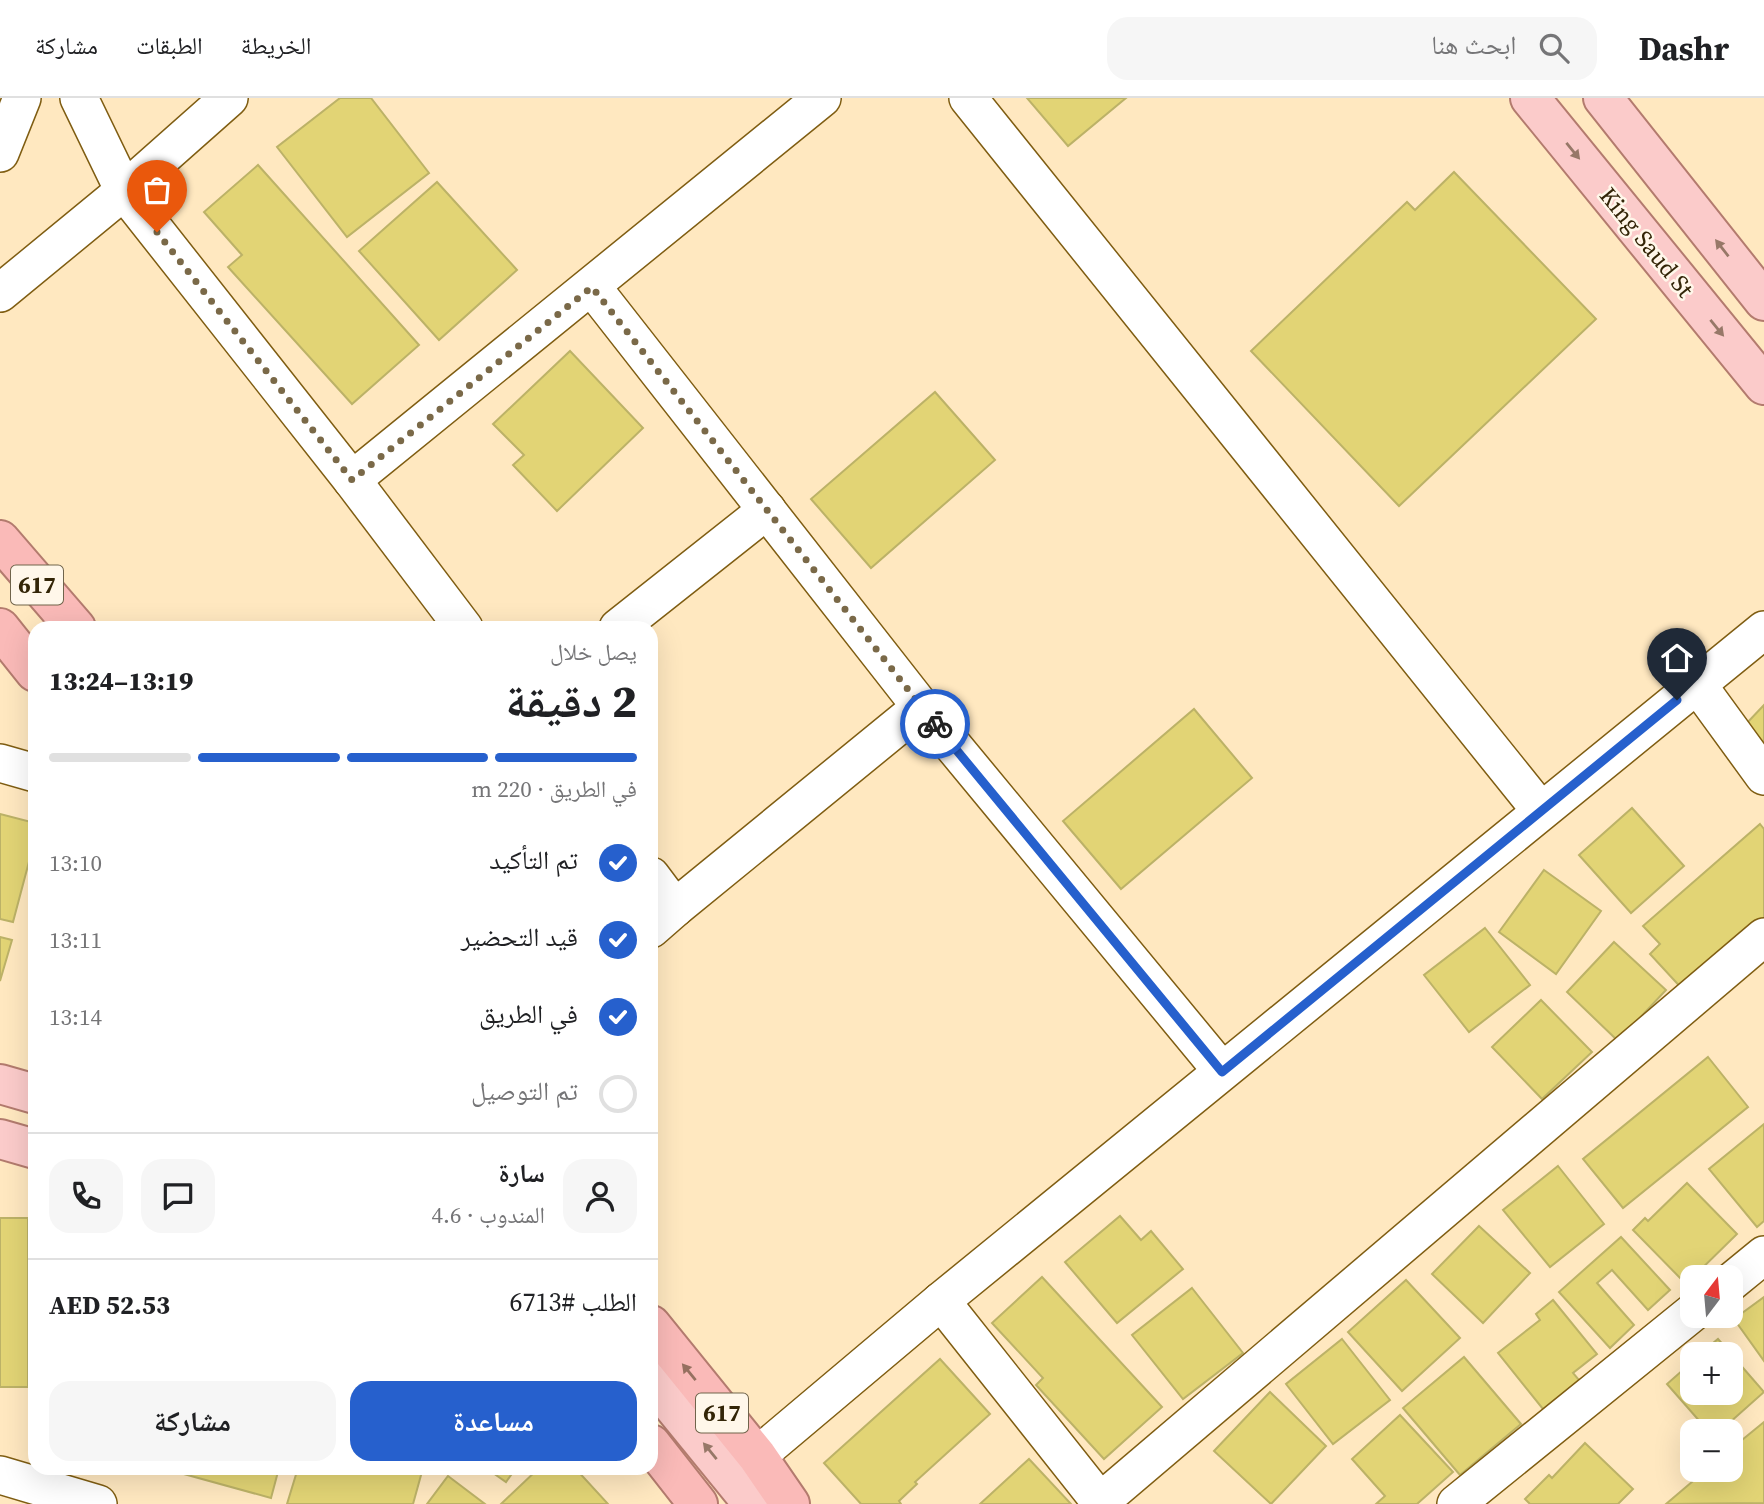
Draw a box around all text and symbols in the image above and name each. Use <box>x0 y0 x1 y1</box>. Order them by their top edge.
search box <box>1107 17 1597 80</box>
text: Dashr <box>1639 26 1729 71</box>
text: ابحث هنا <box>1431 27 1517 63</box>
text: مشاركة <box>35 29 98 62</box>
text: الطبقات <box>136 29 203 62</box>
text: الخريطة <box>241 29 311 62</box>
icon: search <box>1535 29 1573 67</box>
one-way arrow <box>1566 141 1581 159</box>
pin <box>127 160 187 232</box>
icon: bag <box>138 171 176 209</box>
street label: King Saud St <box>1592 180 1702 304</box>
one-way arrow <box>1714 239 1729 257</box>
one-way arrow <box>1709 319 1724 336</box>
road number: 617 <box>11 565 63 604</box>
pin <box>1647 628 1707 700</box>
text: يصل خلال <box>550 636 637 668</box>
icon: home <box>1658 639 1696 677</box>
text: 13:19–13:24 <box>49 663 193 699</box>
text: 2 دقيقة <box>505 669 637 732</box>
courier <box>900 689 970 759</box>
icon: bike <box>916 705 954 743</box>
text: في الطريق · 220 m <box>471 773 637 805</box>
text: تم التأكيد <box>489 842 578 878</box>
icon: check <box>599 844 637 882</box>
text: 13:10 <box>49 847 102 879</box>
text: قيد التحضير <box>461 919 578 955</box>
icon: check <box>599 921 637 959</box>
text: 13:11 <box>49 924 102 956</box>
text: في الطريق <box>479 996 578 1032</box>
icon: check <box>599 998 637 1036</box>
text: 13:14 <box>49 1001 102 1033</box>
text: تم التوصيل <box>471 1073 578 1109</box>
text: سارة <box>498 1155 545 1191</box>
button: phone <box>49 1159 123 1233</box>
button: chat <box>141 1159 215 1233</box>
button: person <box>563 1159 637 1233</box>
text: المندوب · 4.6 <box>431 1199 545 1231</box>
north arrow <box>1680 1265 1743 1328</box>
map controls <box>1680 1265 1743 1482</box>
text: الطلب #6713 <box>510 1284 637 1320</box>
text: AED 52.53 <box>49 1287 170 1323</box>
button: + <box>1680 1342 1743 1405</box>
one-way arrow <box>682 1364 697 1381</box>
button: مشاركة <box>49 1381 336 1461</box>
button: مساعدة <box>350 1381 637 1461</box>
road number: 617 <box>696 1394 748 1432</box>
button: − <box>1680 1419 1743 1482</box>
one-way arrow <box>703 1443 718 1460</box>

